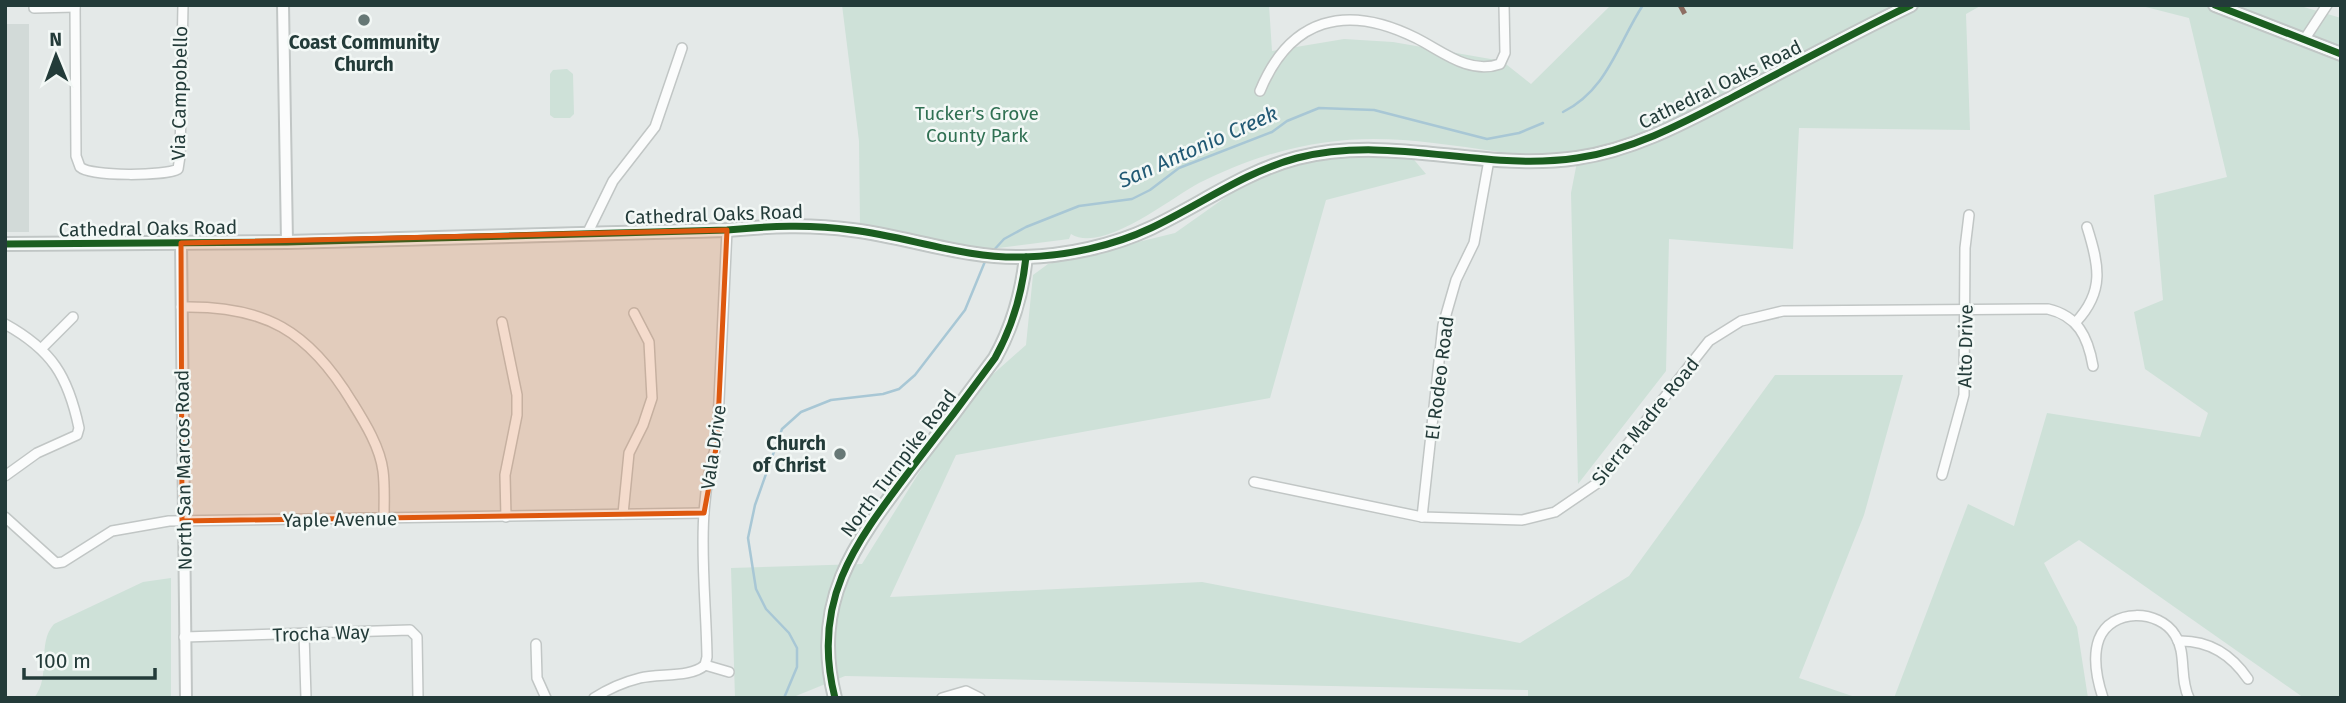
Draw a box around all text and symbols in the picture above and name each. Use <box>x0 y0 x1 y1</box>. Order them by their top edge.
marker: Coast Community Church <box>356 12 372 28</box>
north arrow <box>21 21 91 91</box>
street label: Via Campobello <box>167 26 192 160</box>
text: N <box>49 28 62 51</box>
place label: Coast Community Church <box>289 31 440 76</box>
street label: Cathedral Oaks Road <box>1635 35 1806 134</box>
water label: San Antonio Creek <box>1113 100 1282 194</box>
park label: Tucker's Grove County Park <box>915 102 1039 147</box>
street label: Cathedral Oaks Road <box>624 200 804 229</box>
street label: Cathedral Oaks Road <box>59 215 237 242</box>
street label: Alto Drive <box>1953 304 1978 388</box>
street label: El Rodeo Road <box>1420 315 1459 441</box>
street label: Sierra Madre Road <box>1587 353 1704 490</box>
street label: North San Marcos Road <box>170 369 197 571</box>
street label: North Turnpike Road <box>836 385 961 541</box>
street label: Vala Drive <box>696 403 731 491</box>
place label: Church of Christ <box>752 432 827 477</box>
marker: Church of Christ <box>832 446 848 462</box>
street label: Yaple Avenue <box>283 507 397 532</box>
street label: Trocha Way <box>272 620 371 647</box>
scale bar <box>24 636 156 680</box>
text: 100 m <box>35 648 91 674</box>

